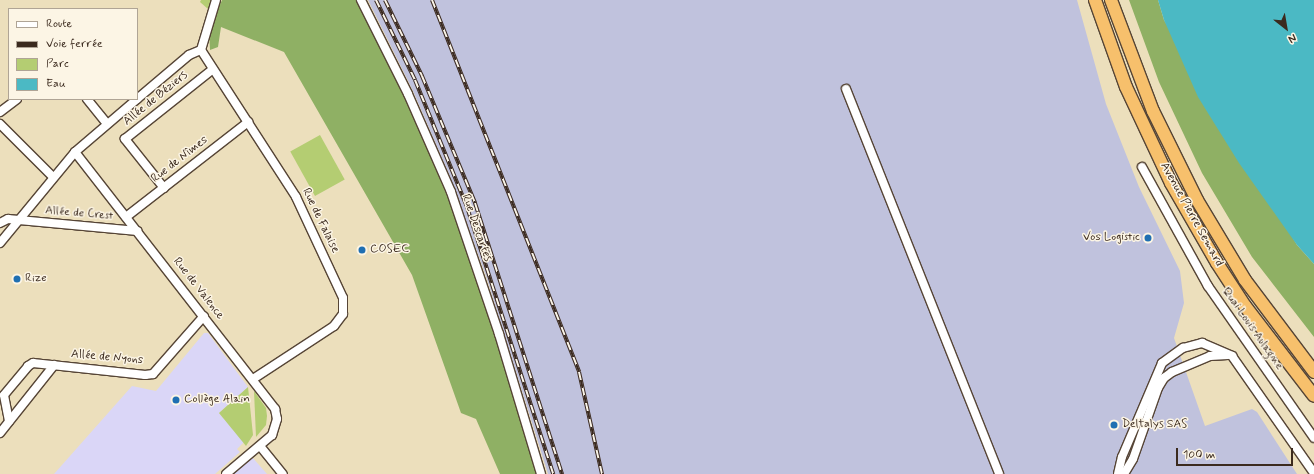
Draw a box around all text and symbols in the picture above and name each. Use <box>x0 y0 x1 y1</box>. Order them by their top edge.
legend <box>8 8 138 100</box>
north arrow <box>1266 8 1306 48</box>
text: Route <box>46 16 72 32</box>
text: N <box>1285 30 1299 46</box>
text: Voie ferrée <box>46 36 103 52</box>
text: Parc <box>46 56 69 72</box>
street label: Allée de Béziers <box>121 68 191 130</box>
text: Eau <box>46 76 65 92</box>
street label: Rue de Nîmes <box>149 133 211 187</box>
street label: Avenue Pierre Semard <box>1157 161 1225 269</box>
street label: Rue de Falaise <box>298 186 342 256</box>
street label: Rue Descartes <box>458 192 494 264</box>
street label: Allée de Crest <box>44 204 114 224</box>
place label: Vos Logistic <box>1082 231 1140 245</box>
marker: Vos Logistic <box>1143 233 1153 243</box>
place label: COSEC <box>370 243 409 257</box>
marker: COSEC <box>357 245 367 255</box>
street label: Rue de Valence <box>169 254 227 324</box>
place label: Rize <box>25 272 47 286</box>
marker: Rize <box>12 274 22 284</box>
street label: Quai Louis Aulagne <box>1218 285 1286 373</box>
street label: Allée de Nyons <box>68 347 146 369</box>
place label: Collège Alain <box>184 393 249 407</box>
marker: Collège Alain <box>171 395 181 405</box>
place label: Deltalys SAS <box>1122 418 1187 432</box>
marker: Deltalys SAS <box>1109 420 1119 430</box>
scale bar <box>1178 440 1295 466</box>
text: 100 m <box>1183 447 1215 463</box>

